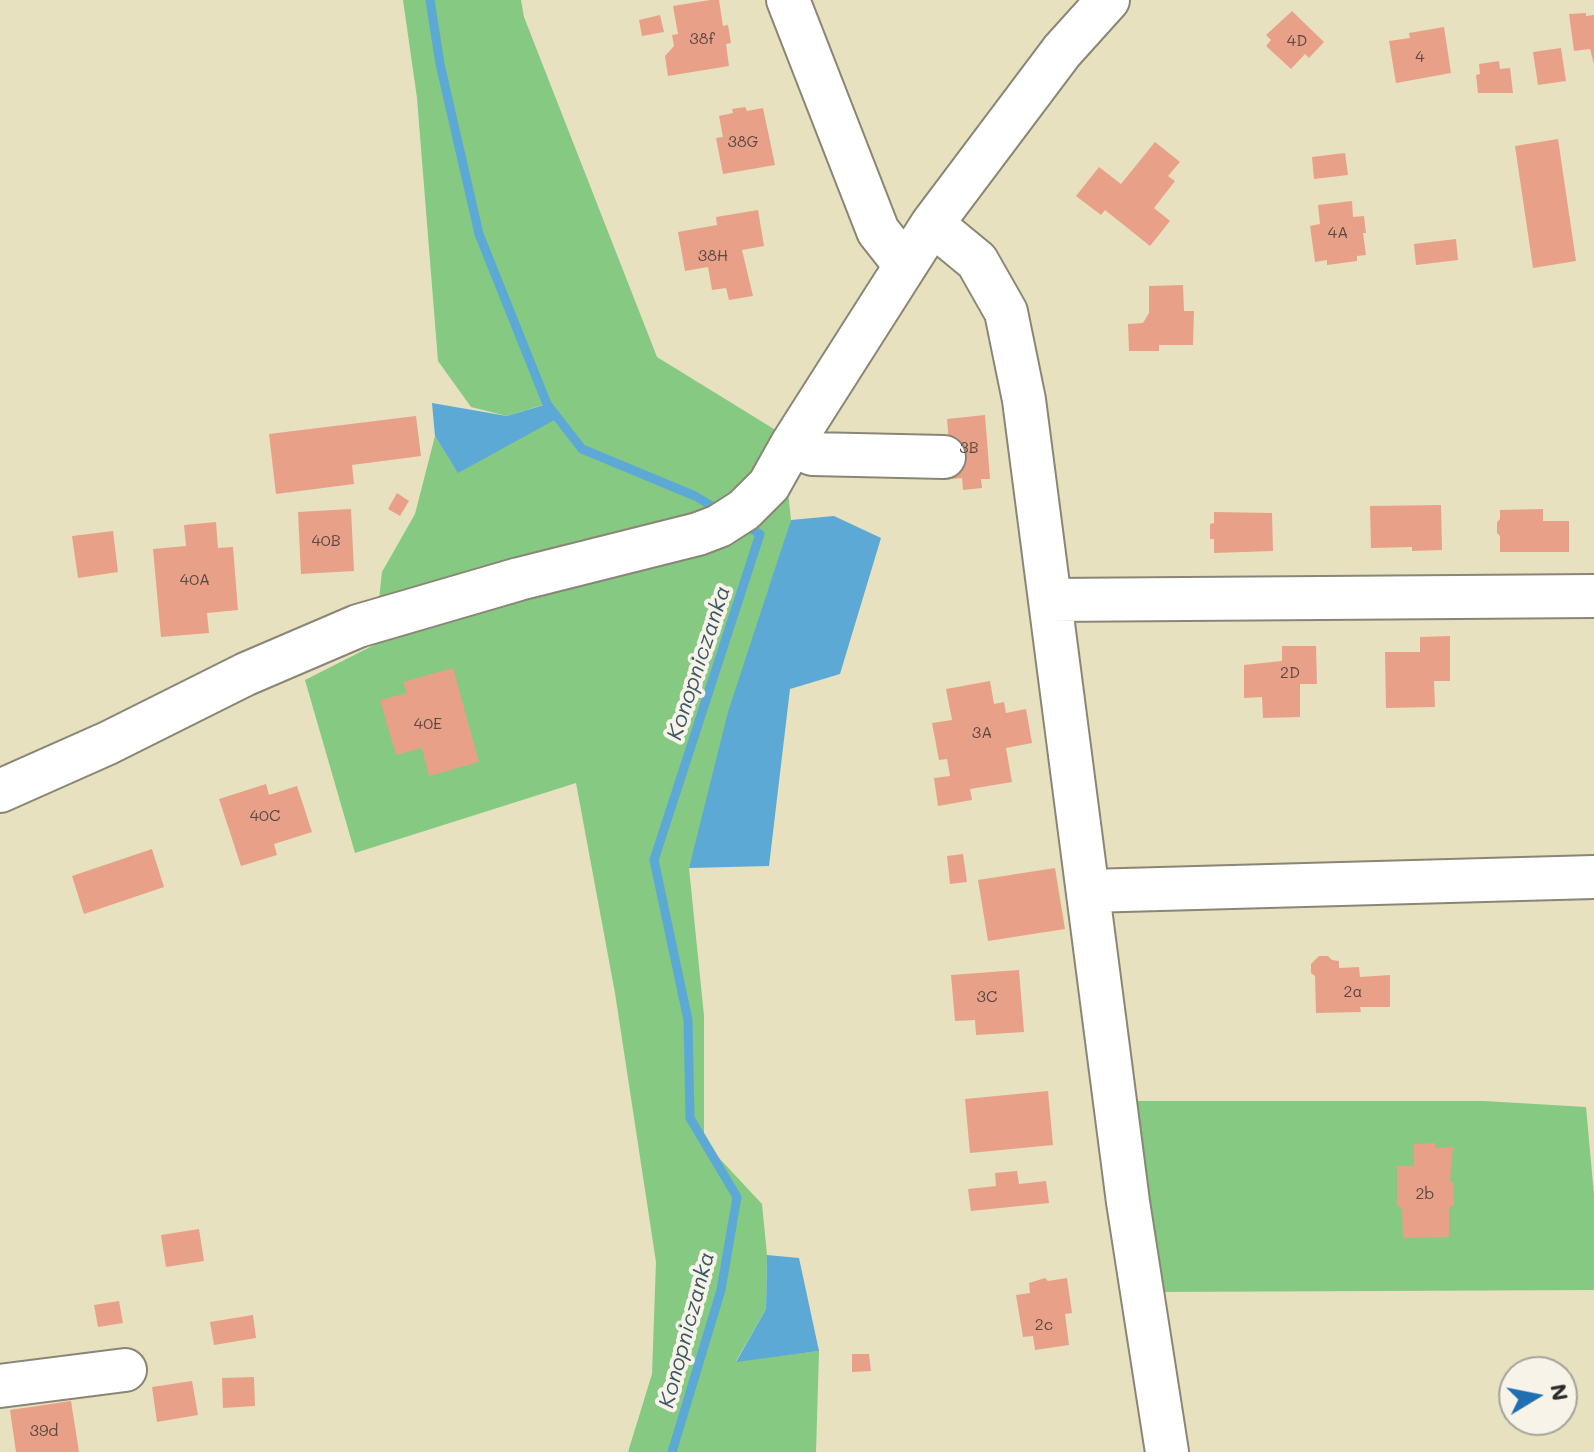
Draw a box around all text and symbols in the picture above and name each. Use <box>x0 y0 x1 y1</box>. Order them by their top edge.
house number: 38f <box>689 29 715 49</box>
house number: 4D <box>1287 31 1307 51</box>
house number: 4 <box>1415 47 1425 67</box>
house number: 38G <box>728 132 758 152</box>
house number: 4A <box>1328 223 1348 243</box>
house number: 38H <box>698 246 728 266</box>
house number: 3B <box>959 438 979 458</box>
house number: 40B <box>311 531 341 551</box>
house number: 40A <box>180 570 210 590</box>
water label: Konopniczanka <box>662 583 736 743</box>
house number: 2D <box>1280 663 1300 683</box>
house number: 40E <box>414 714 442 734</box>
house number: 3A <box>972 723 992 743</box>
house number: 40C <box>250 806 280 826</box>
house number: 2a <box>1344 982 1362 1002</box>
house number: 3C <box>977 987 997 1007</box>
house number: 2b <box>1415 1184 1435 1204</box>
water label: Konopniczanka <box>653 1249 721 1411</box>
house number: 2c <box>1035 1315 1053 1335</box>
north arrow <box>1498 1356 1578 1436</box>
text: N <box>1544 1381 1576 1403</box>
house number: 39d <box>30 1421 58 1441</box>

